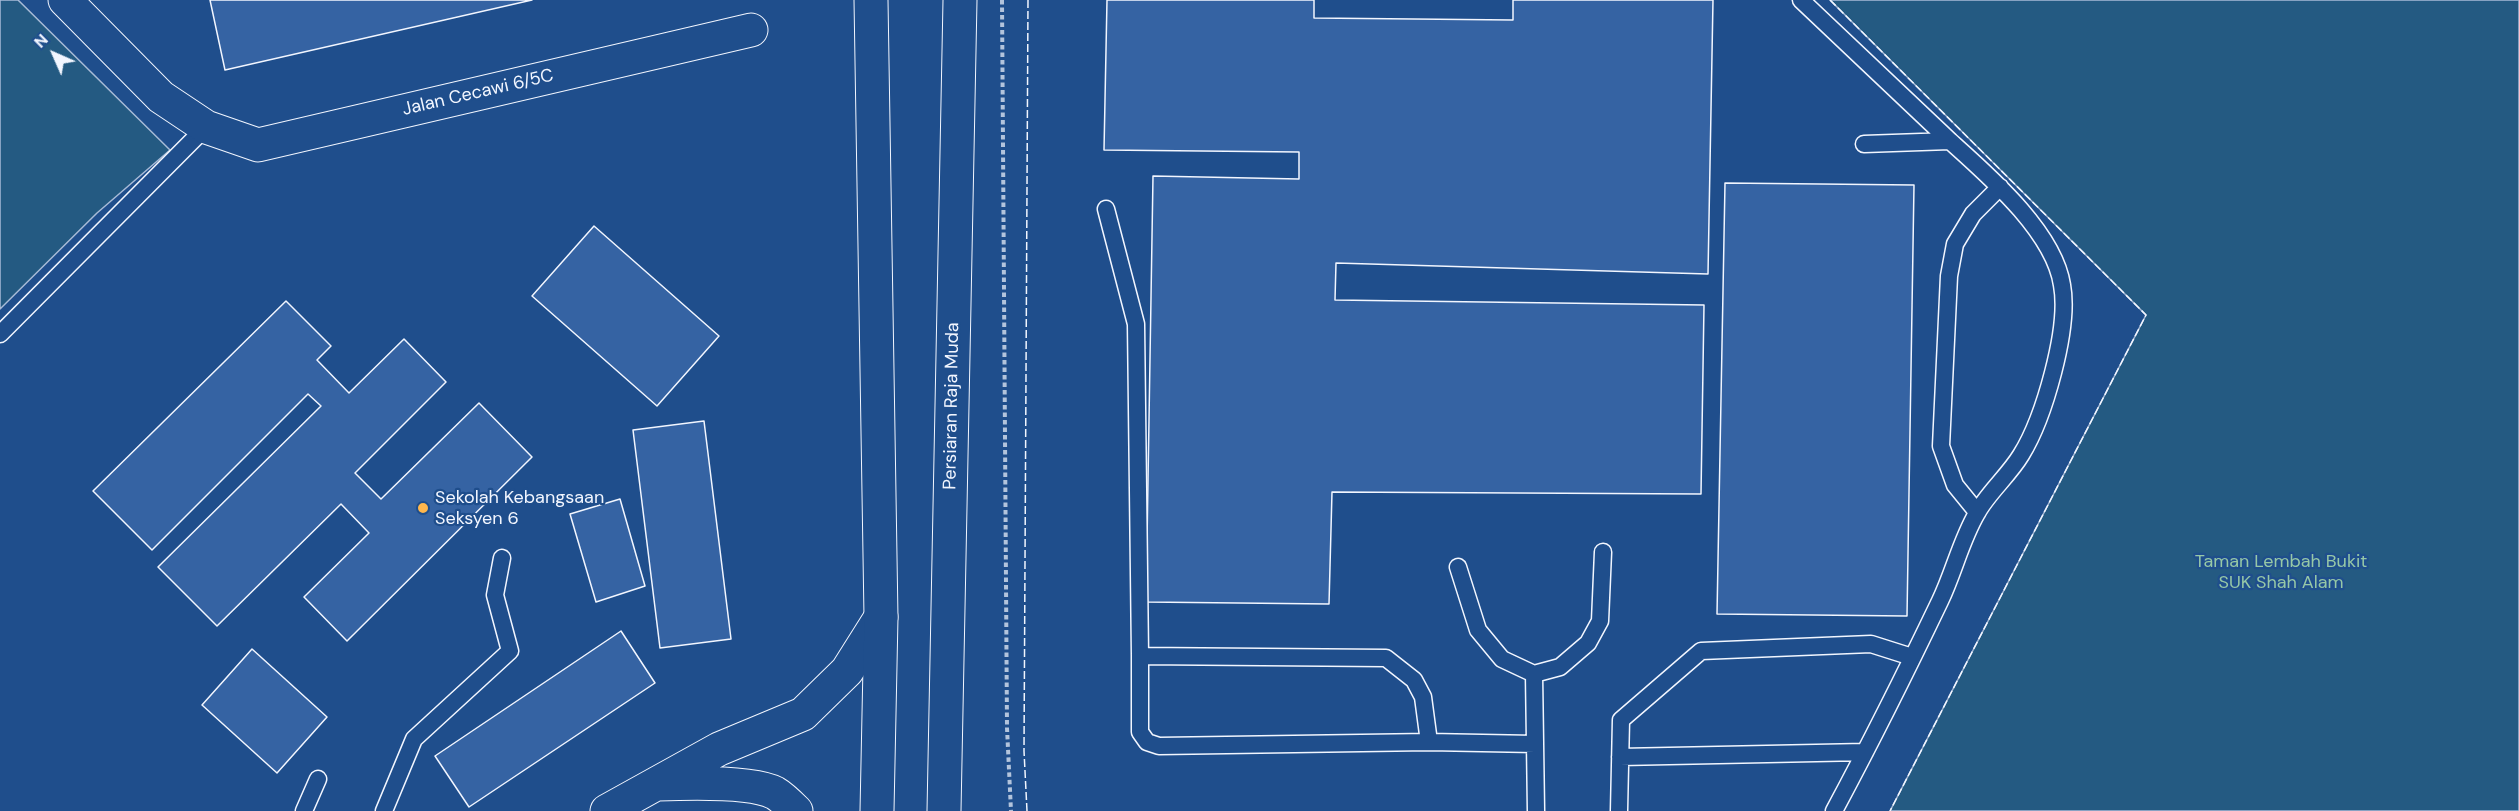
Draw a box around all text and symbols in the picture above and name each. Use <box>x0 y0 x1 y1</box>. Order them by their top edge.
north arrow <box>24 24 84 84</box>
text: N <box>29 29 52 52</box>
street label: Jalan Cecawi 6/5C <box>400 65 556 121</box>
street label: Persiaran Raja Muda <box>940 322 964 490</box>
place label: Sekolah Kebangsaan Seksyen 6 <box>435 487 604 530</box>
marker: Sekolah Kebangsaan Seksyen 6 <box>416 501 430 515</box>
park label: Taman Lembah Bukit SUK Shah Alam <box>2195 551 2367 594</box>

